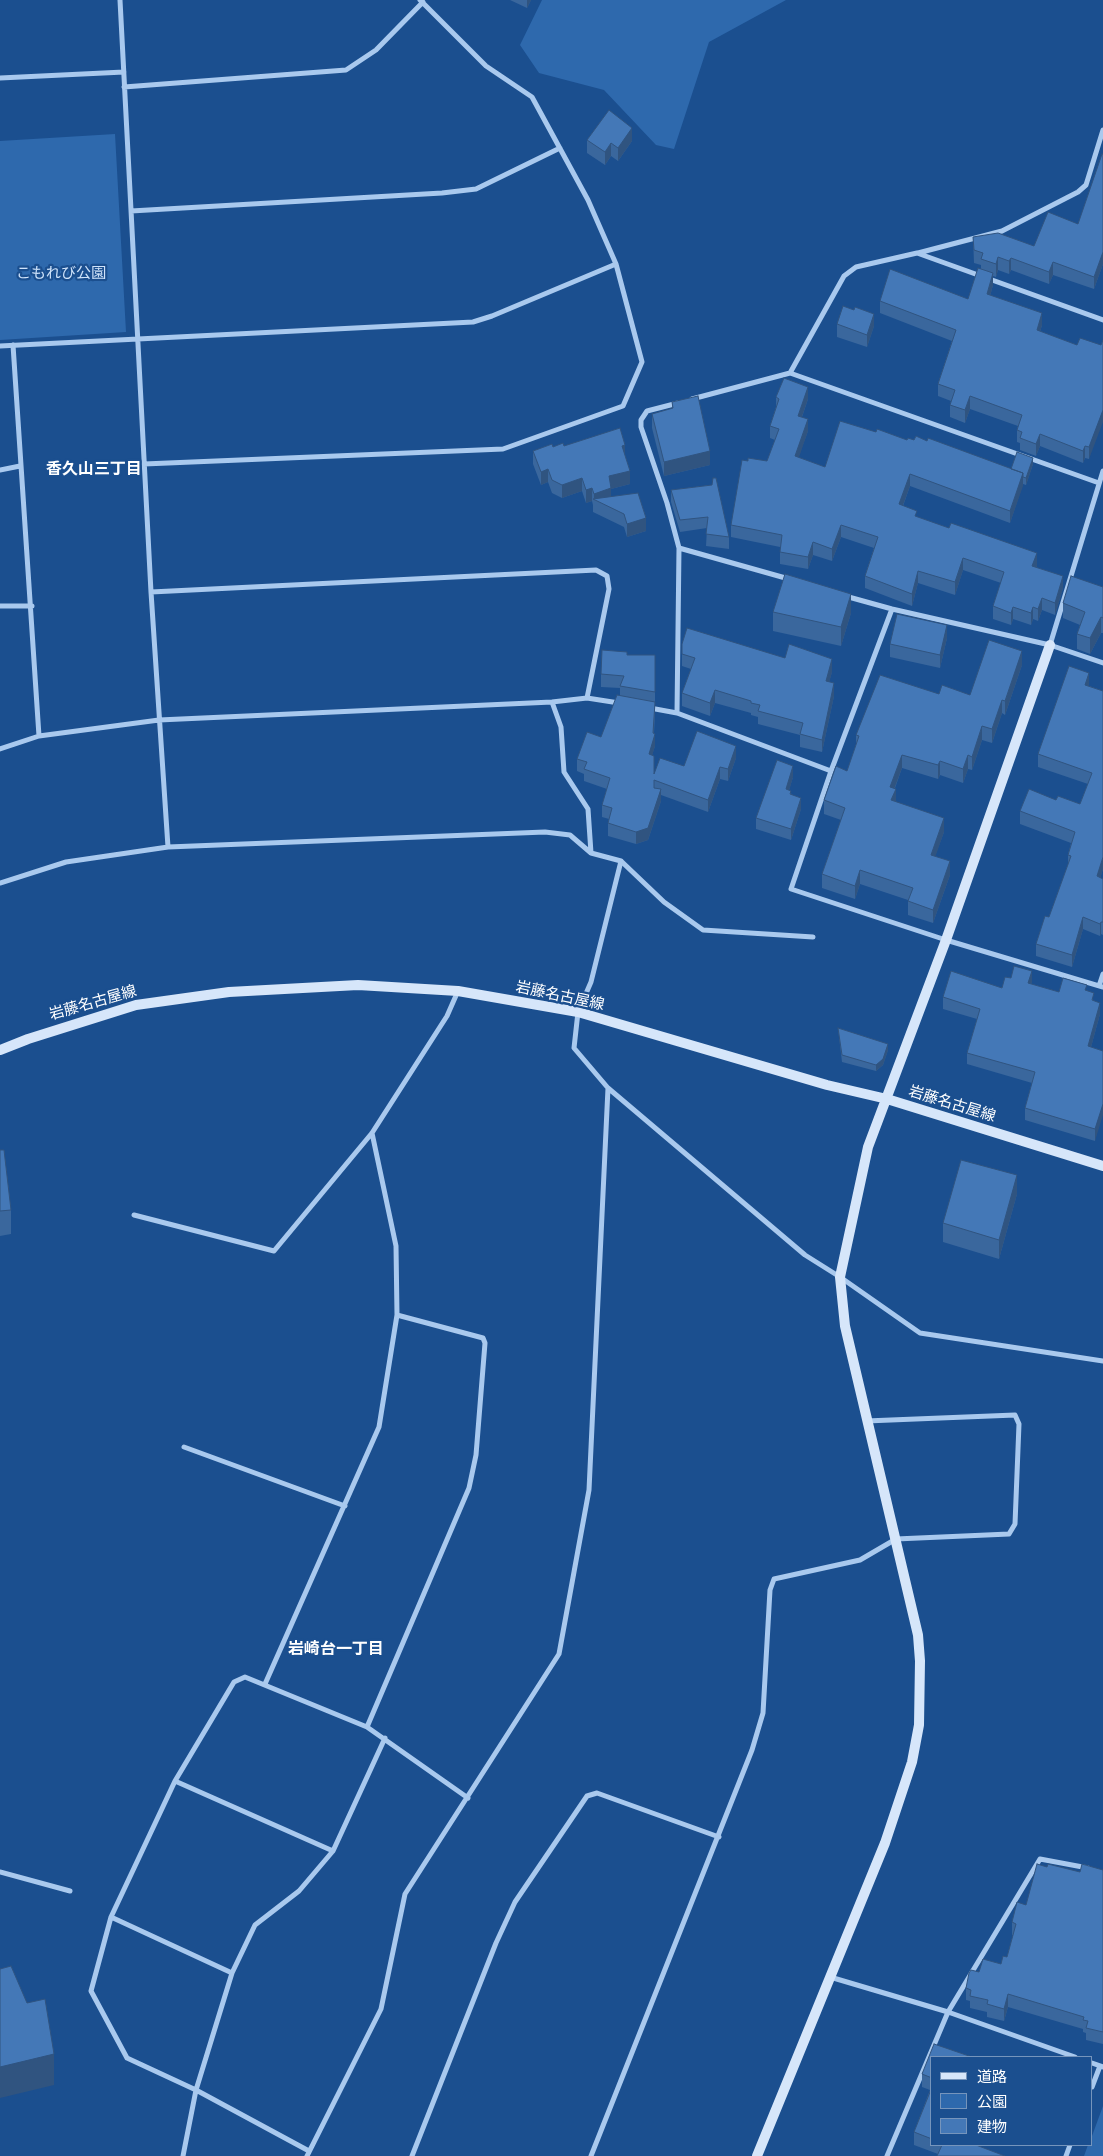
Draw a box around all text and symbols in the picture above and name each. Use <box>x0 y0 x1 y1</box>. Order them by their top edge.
park label: こもれび公園 <box>16 265 106 283</box>
district label: 香久山三丁目 <box>46 459 142 479</box>
street label: 岩藤名古屋線 <box>514 978 606 1014</box>
street label: 岩藤名古屋線 <box>47 982 139 1024</box>
street label: 岩藤名古屋線 <box>906 1082 998 1126</box>
district label: 岩崎台一丁目 <box>288 1639 384 1659</box>
legend <box>930 2056 1093 2146</box>
text: 道路 <box>977 2068 1007 2086</box>
text: 公園 <box>977 2093 1007 2111</box>
text: 建物 <box>977 2118 1007 2136</box>

